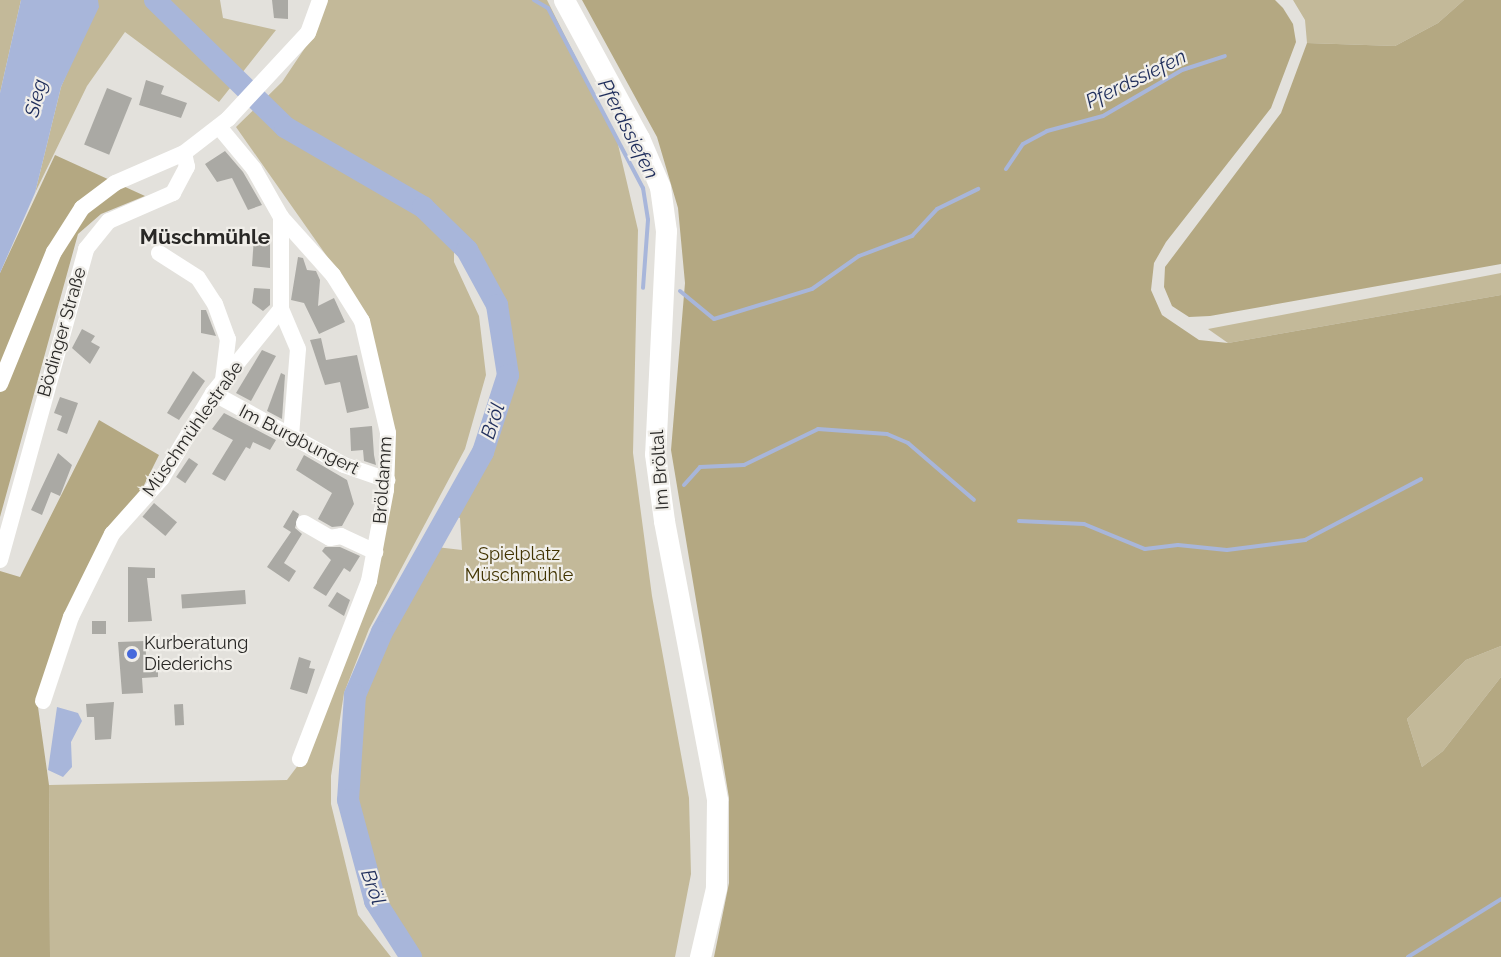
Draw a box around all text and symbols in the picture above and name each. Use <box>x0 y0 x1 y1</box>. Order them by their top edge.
water label: Pferdssiefen <box>1082 44 1190 114</box>
water label: Pferdssiefen <box>593 75 663 183</box>
water label: Sieg <box>20 76 52 120</box>
district label: Müschmühle <box>140 224 270 250</box>
street label: Bödinger Straße <box>33 264 91 400</box>
street label: Müschmühlestraße <box>138 357 248 501</box>
street label: Im Burgbungert <box>235 400 363 480</box>
water label: Bröl <box>476 400 510 442</box>
street label: Im Bröltal <box>646 429 674 511</box>
street label: Bröldamm <box>369 435 397 525</box>
park label: Spielplatz Müschmühle <box>465 544 573 586</box>
place label: Kurberatung Diederichs <box>144 633 248 676</box>
marker: Kurberatung Diederichs <box>125 647 139 661</box>
water label: Bröl <box>356 866 390 908</box>

